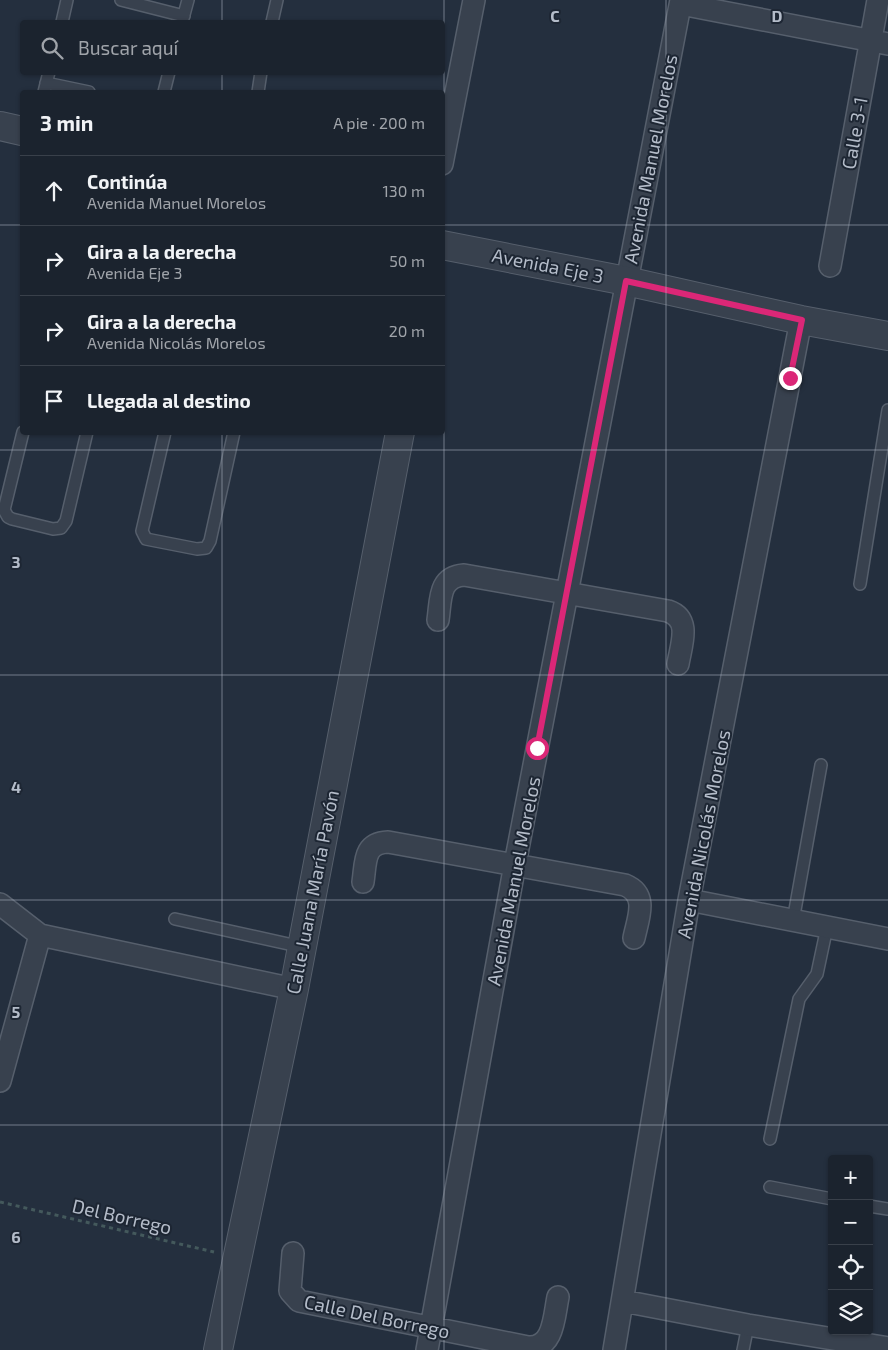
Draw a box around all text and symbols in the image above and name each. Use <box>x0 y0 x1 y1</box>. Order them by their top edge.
text: C <box>550 6 560 25</box>
text: D <box>772 6 783 25</box>
search box <box>20 20 445 75</box>
icon: search <box>38 34 66 62</box>
text: Buscar aquí <box>78 36 178 59</box>
street label: Avenida Manuel Morelos <box>618 52 682 266</box>
street label: Calle 3-1 <box>836 95 872 171</box>
text: 3 min <box>40 110 93 135</box>
text: A pie · 200 m <box>333 113 425 132</box>
text: Continúa <box>87 170 167 193</box>
icon: ahead <box>40 177 68 205</box>
text: 130 m <box>383 181 425 200</box>
text: Avenida Manuel Morelos <box>87 193 266 212</box>
text: Gira a la derecha <box>87 240 236 263</box>
street label: Avenida Eje 3 <box>490 243 606 287</box>
icon: right <box>40 247 68 275</box>
text: 50 m <box>389 251 425 270</box>
text: Avenida Eje 3 <box>87 263 182 282</box>
text: Gira a la derecha <box>87 310 236 333</box>
icon: right <box>40 317 68 345</box>
text: 20 m <box>389 321 425 340</box>
text: Avenida Nicolás Morelos <box>87 333 266 352</box>
route end <box>779 367 802 390</box>
icon: arrive <box>40 387 68 415</box>
text: Llegada al destino <box>87 389 251 412</box>
text: 3 <box>11 552 21 571</box>
street label: Avenida Nicolás Morelos <box>671 728 735 940</box>
route start <box>526 737 549 760</box>
street label: Avenida Manuel Morelos <box>481 774 545 988</box>
text: 4 <box>11 777 21 796</box>
street label: Calle Juana María Pavón <box>281 788 343 996</box>
text: 5 <box>12 1002 21 1021</box>
map controls <box>828 1155 873 1335</box>
button: + <box>828 1155 873 1200</box>
street label: Del Borrego <box>70 1193 174 1239</box>
button: − <box>828 1200 873 1245</box>
text: 6 <box>11 1227 21 1246</box>
button: locate <box>828 1245 873 1290</box>
street label: Calle Del Borrego <box>302 1289 452 1343</box>
button: layers <box>828 1290 873 1335</box>

